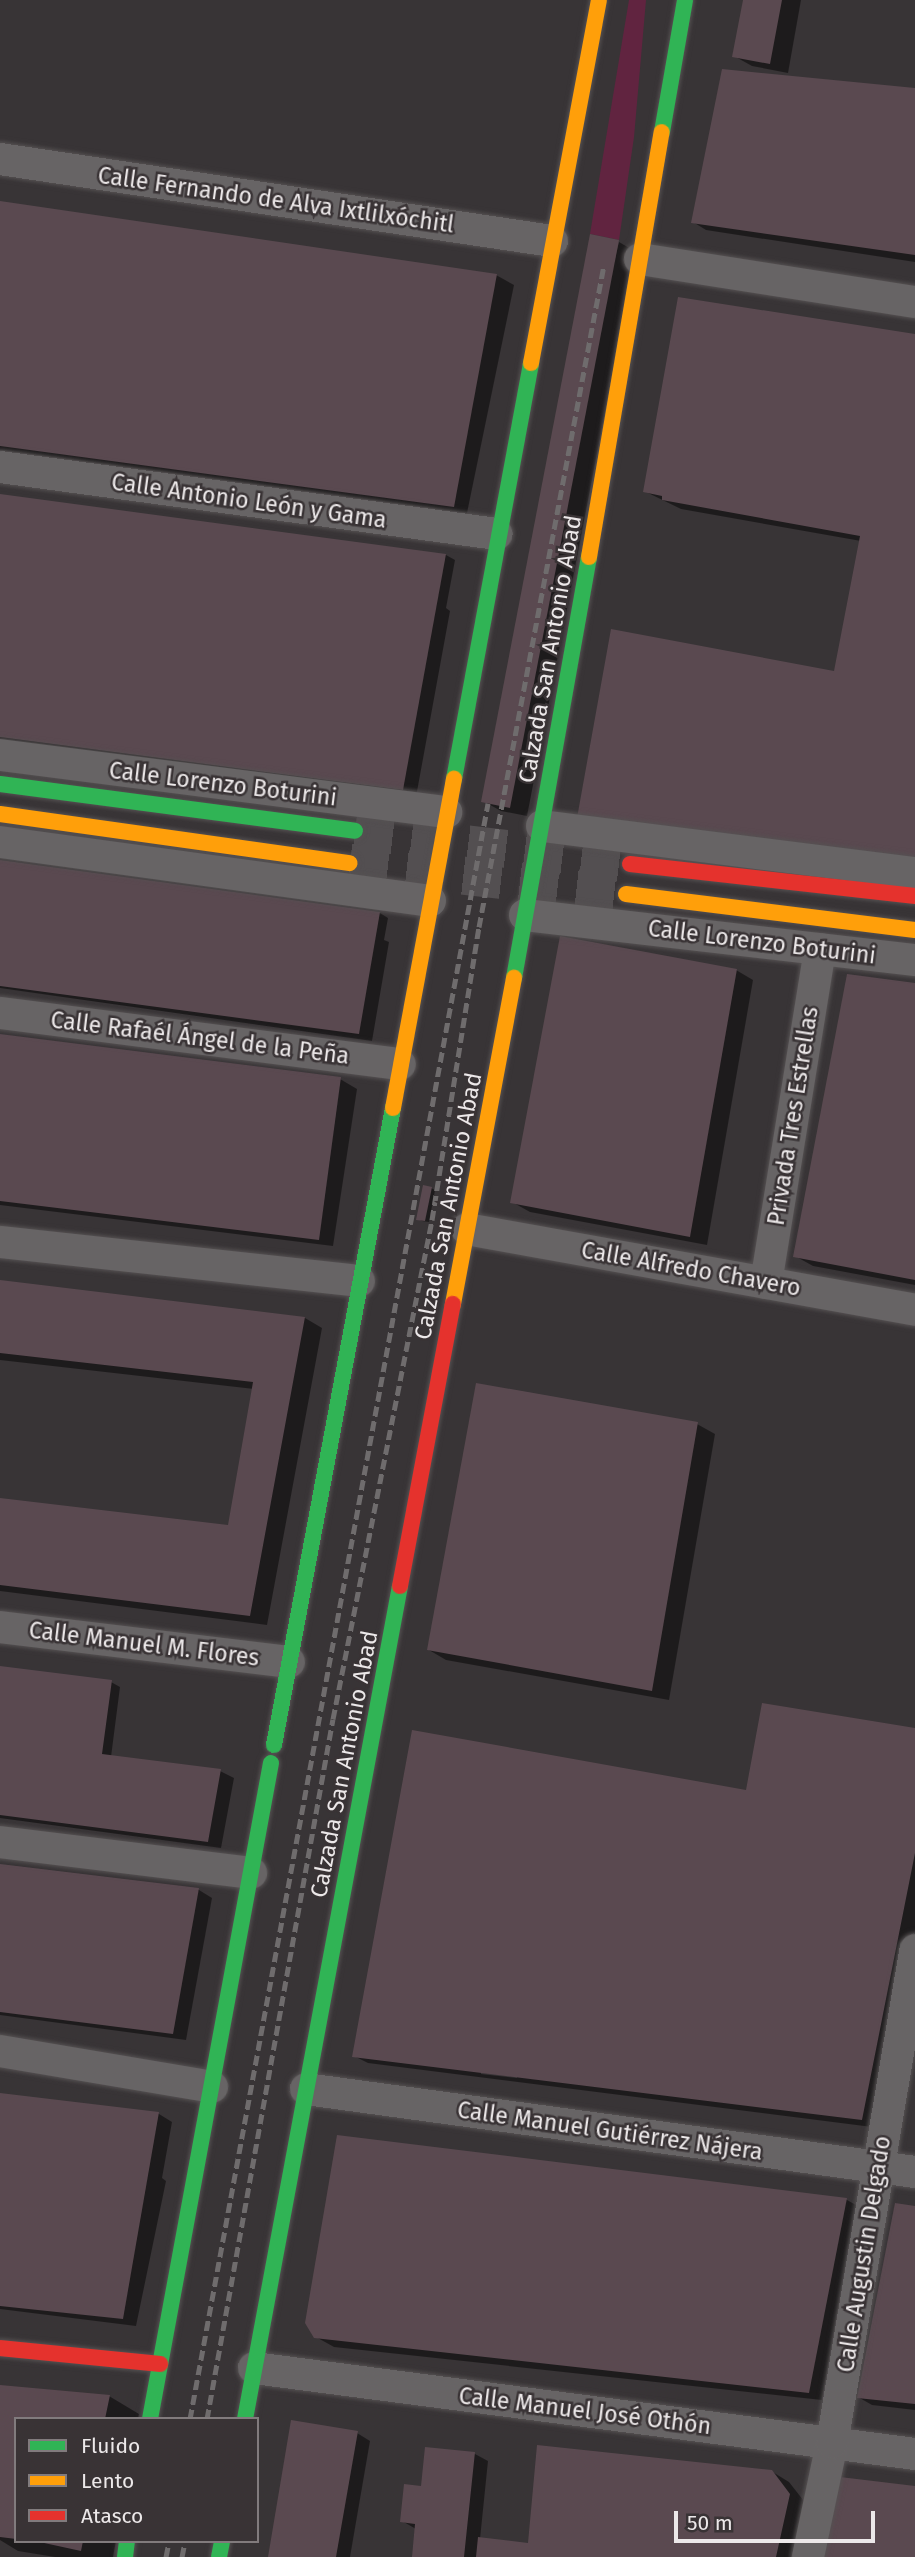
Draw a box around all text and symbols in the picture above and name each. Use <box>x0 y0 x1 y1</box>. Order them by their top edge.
street label: Calle Fernando de Alva Ixtlilxóchitl <box>96 161 456 239</box>
street label: Calle Antonio León y Gama <box>110 468 388 534</box>
street label: Calzada San Antonio Abad <box>513 513 587 785</box>
street label: Calle Lorenzo Boturini <box>108 756 338 812</box>
street label: Calle Lorenzo Boturini <box>647 914 877 970</box>
street label: Privada Tres Estrellas <box>762 1005 824 1227</box>
street label: Calle Rafaél Ángel de la Peña <box>49 1006 351 1070</box>
street label: Calzada San Antonio Abad <box>409 1070 487 1342</box>
street label: Calle Alfredo Chavero <box>579 1236 803 1302</box>
street label: Calle Manuel M. Flores <box>27 1616 261 1672</box>
street label: Calzada San Antonio Abad <box>305 1628 383 1900</box>
street label: Calle Manuel Gutiérrez Nájera <box>456 2096 764 2166</box>
street label: Calle Augustin Delgado <box>832 2134 896 2374</box>
street label: Calle Manuel José Othón <box>457 2382 713 2440</box>
legend <box>14 2417 259 2543</box>
text: Fluido <box>81 2433 140 2459</box>
text: Lento <box>81 2468 134 2494</box>
scale bar <box>677 2498 878 2542</box>
text: Atasco <box>81 2503 143 2529</box>
text: 50 m <box>687 2510 733 2536</box>

